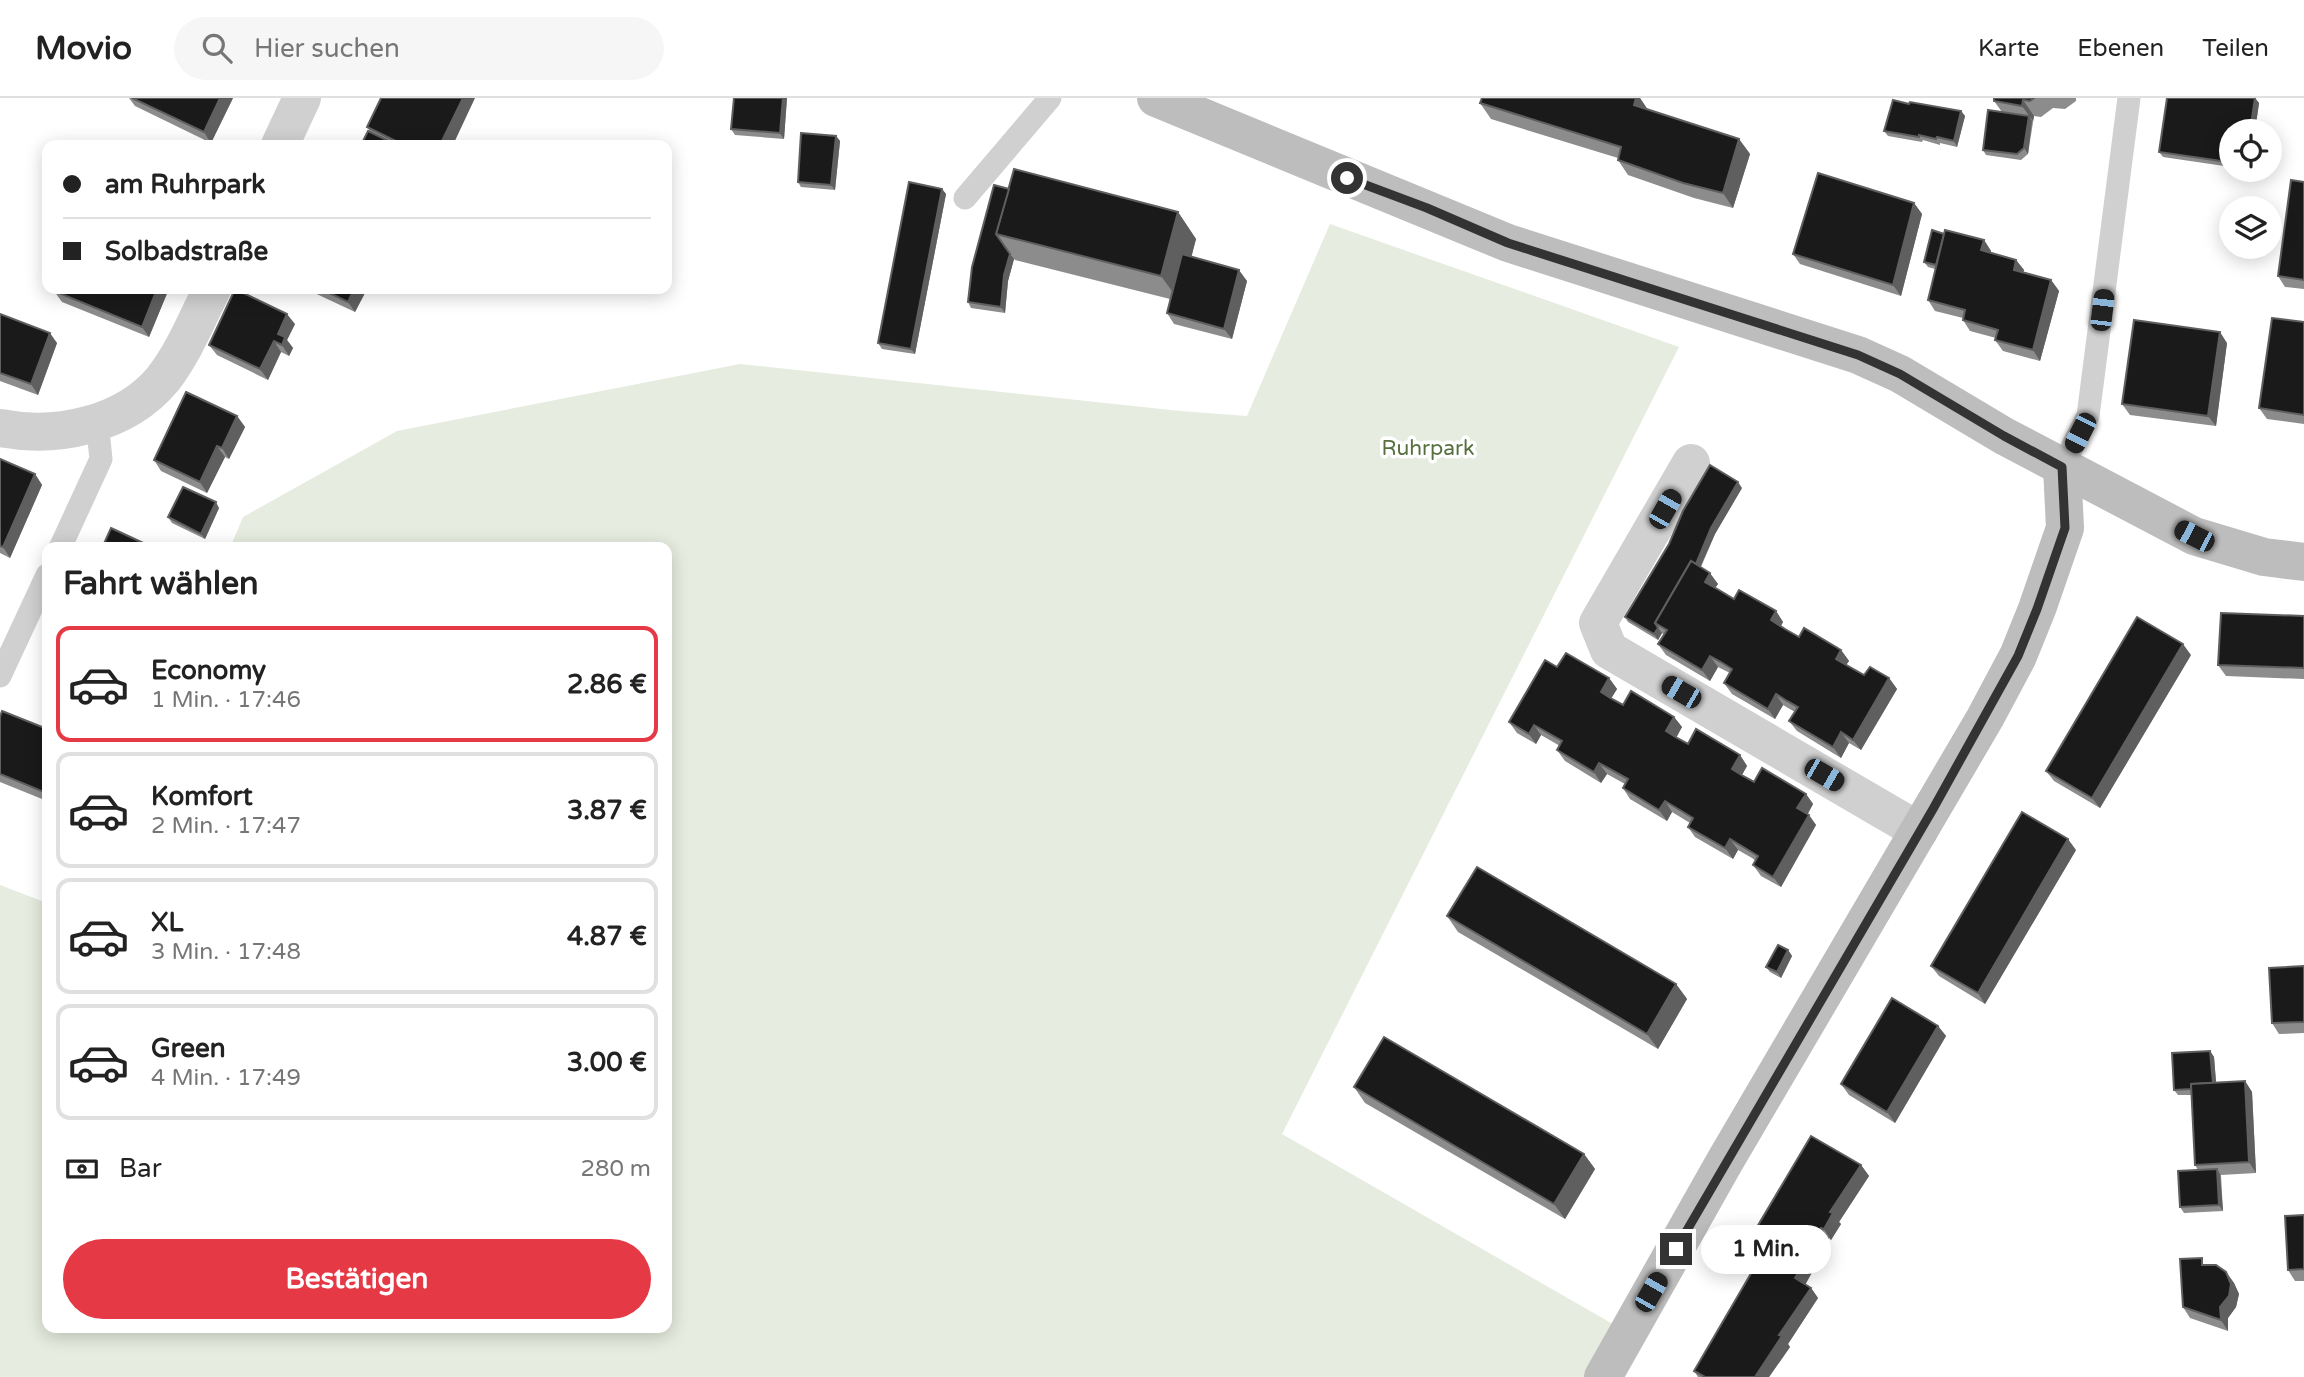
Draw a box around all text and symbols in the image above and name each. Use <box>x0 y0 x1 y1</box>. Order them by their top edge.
search box <box>174 17 664 80</box>
text: Movio <box>35 29 132 68</box>
icon: search <box>198 29 236 67</box>
text: Hier suchen <box>254 33 400 64</box>
text: Karte <box>1978 34 2039 63</box>
text: Ebenen <box>2077 34 2164 63</box>
text: Teilen <box>2202 34 2269 63</box>
map controls <box>2219 119 2282 259</box>
button: locate <box>2219 119 2282 182</box>
route start <box>1331 162 1363 194</box>
text: am Ruhrpark <box>105 169 266 200</box>
button: layers <box>2219 196 2282 259</box>
text: Solbadstraße <box>105 236 268 267</box>
car <box>2090 288 2115 332</box>
car <box>2062 410 2099 456</box>
park label: Ruhrpark <box>1381 436 1475 461</box>
car <box>1646 486 1685 532</box>
car <box>2171 517 2218 555</box>
text: Fahrt wählen <box>63 565 259 603</box>
icon: car <box>67 653 130 716</box>
text: Economy <box>151 655 266 686</box>
text: 2.86 € <box>567 669 647 700</box>
car <box>1658 672 1705 712</box>
text: 1 Min. · 17:46 <box>151 686 301 714</box>
car <box>1801 755 1848 795</box>
icon: car <box>67 779 130 842</box>
text: Komfort <box>151 781 253 812</box>
text: 3.87 € <box>567 795 647 826</box>
text: 2 Min. · 17:47 <box>151 812 301 840</box>
icon: car <box>67 905 130 968</box>
text: XL <box>151 907 183 938</box>
text: 4.87 € <box>567 921 647 952</box>
text: 3 Min. · 17:48 <box>151 938 301 966</box>
icon: car <box>67 1031 130 1094</box>
text: Green <box>151 1033 226 1064</box>
text: 3.00 € <box>567 1047 647 1078</box>
text: 4 Min. · 17:49 <box>151 1064 301 1092</box>
icon: cash <box>63 1150 101 1188</box>
text: Bar <box>119 1153 162 1184</box>
text: 280 m <box>581 1155 651 1183</box>
callout: 1 Min. <box>1700 1224 1830 1274</box>
route end <box>1660 1233 1692 1265</box>
text: 1 Min. <box>1732 1235 1800 1263</box>
button: Bestätigen <box>63 1239 651 1319</box>
car <box>1632 1269 1671 1315</box>

